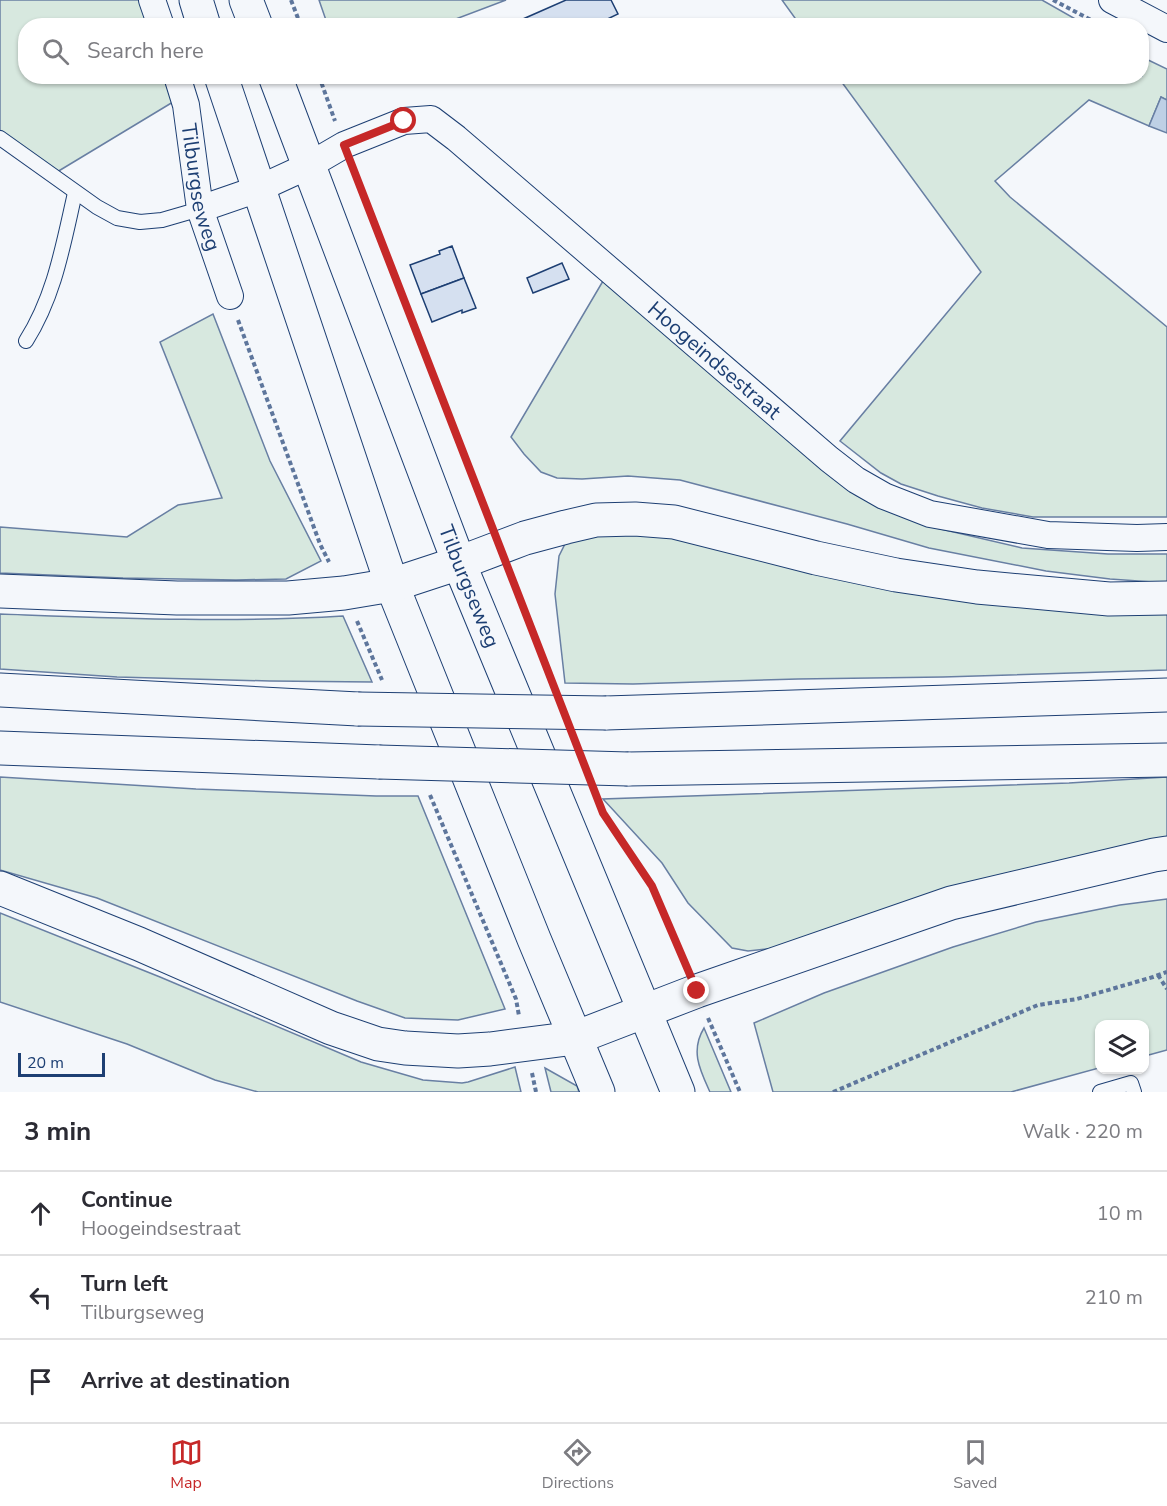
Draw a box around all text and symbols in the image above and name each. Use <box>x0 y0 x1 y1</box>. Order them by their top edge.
search box <box>18 18 1149 84</box>
icon: search <box>39 35 72 68</box>
text: Search here <box>87 36 204 66</box>
route start <box>390 107 416 133</box>
street label: Tilburgseweg <box>175 122 227 255</box>
street label: Hoogeindsestraat <box>642 295 787 426</box>
street label: Tilburgseweg <box>432 521 506 652</box>
route end <box>683 977 709 1003</box>
map controls <box>1095 1020 1149 1074</box>
button: layers <box>1095 1020 1149 1074</box>
scale bar <box>18 1050 105 1078</box>
text: 20 m <box>27 1052 64 1074</box>
text: 3 min <box>24 1114 91 1149</box>
text: Walk · 220 m <box>1023 1118 1143 1145</box>
text: Continue <box>81 1185 172 1215</box>
icon: ahead <box>24 1197 57 1230</box>
text: 10 m <box>1097 1200 1143 1227</box>
text: Hoogeindsestraat <box>81 1215 241 1242</box>
text: Turn left <box>81 1269 168 1299</box>
icon: left <box>24 1281 57 1314</box>
text: 210 m <box>1085 1284 1143 1311</box>
text: Tilburgseweg <box>81 1299 204 1326</box>
icon: arrive <box>24 1365 57 1398</box>
text: Arrive at destination <box>81 1366 290 1396</box>
tab: Map <box>170 1436 203 1494</box>
tab: Directions <box>542 1436 614 1494</box>
tab: Saved <box>953 1436 997 1494</box>

